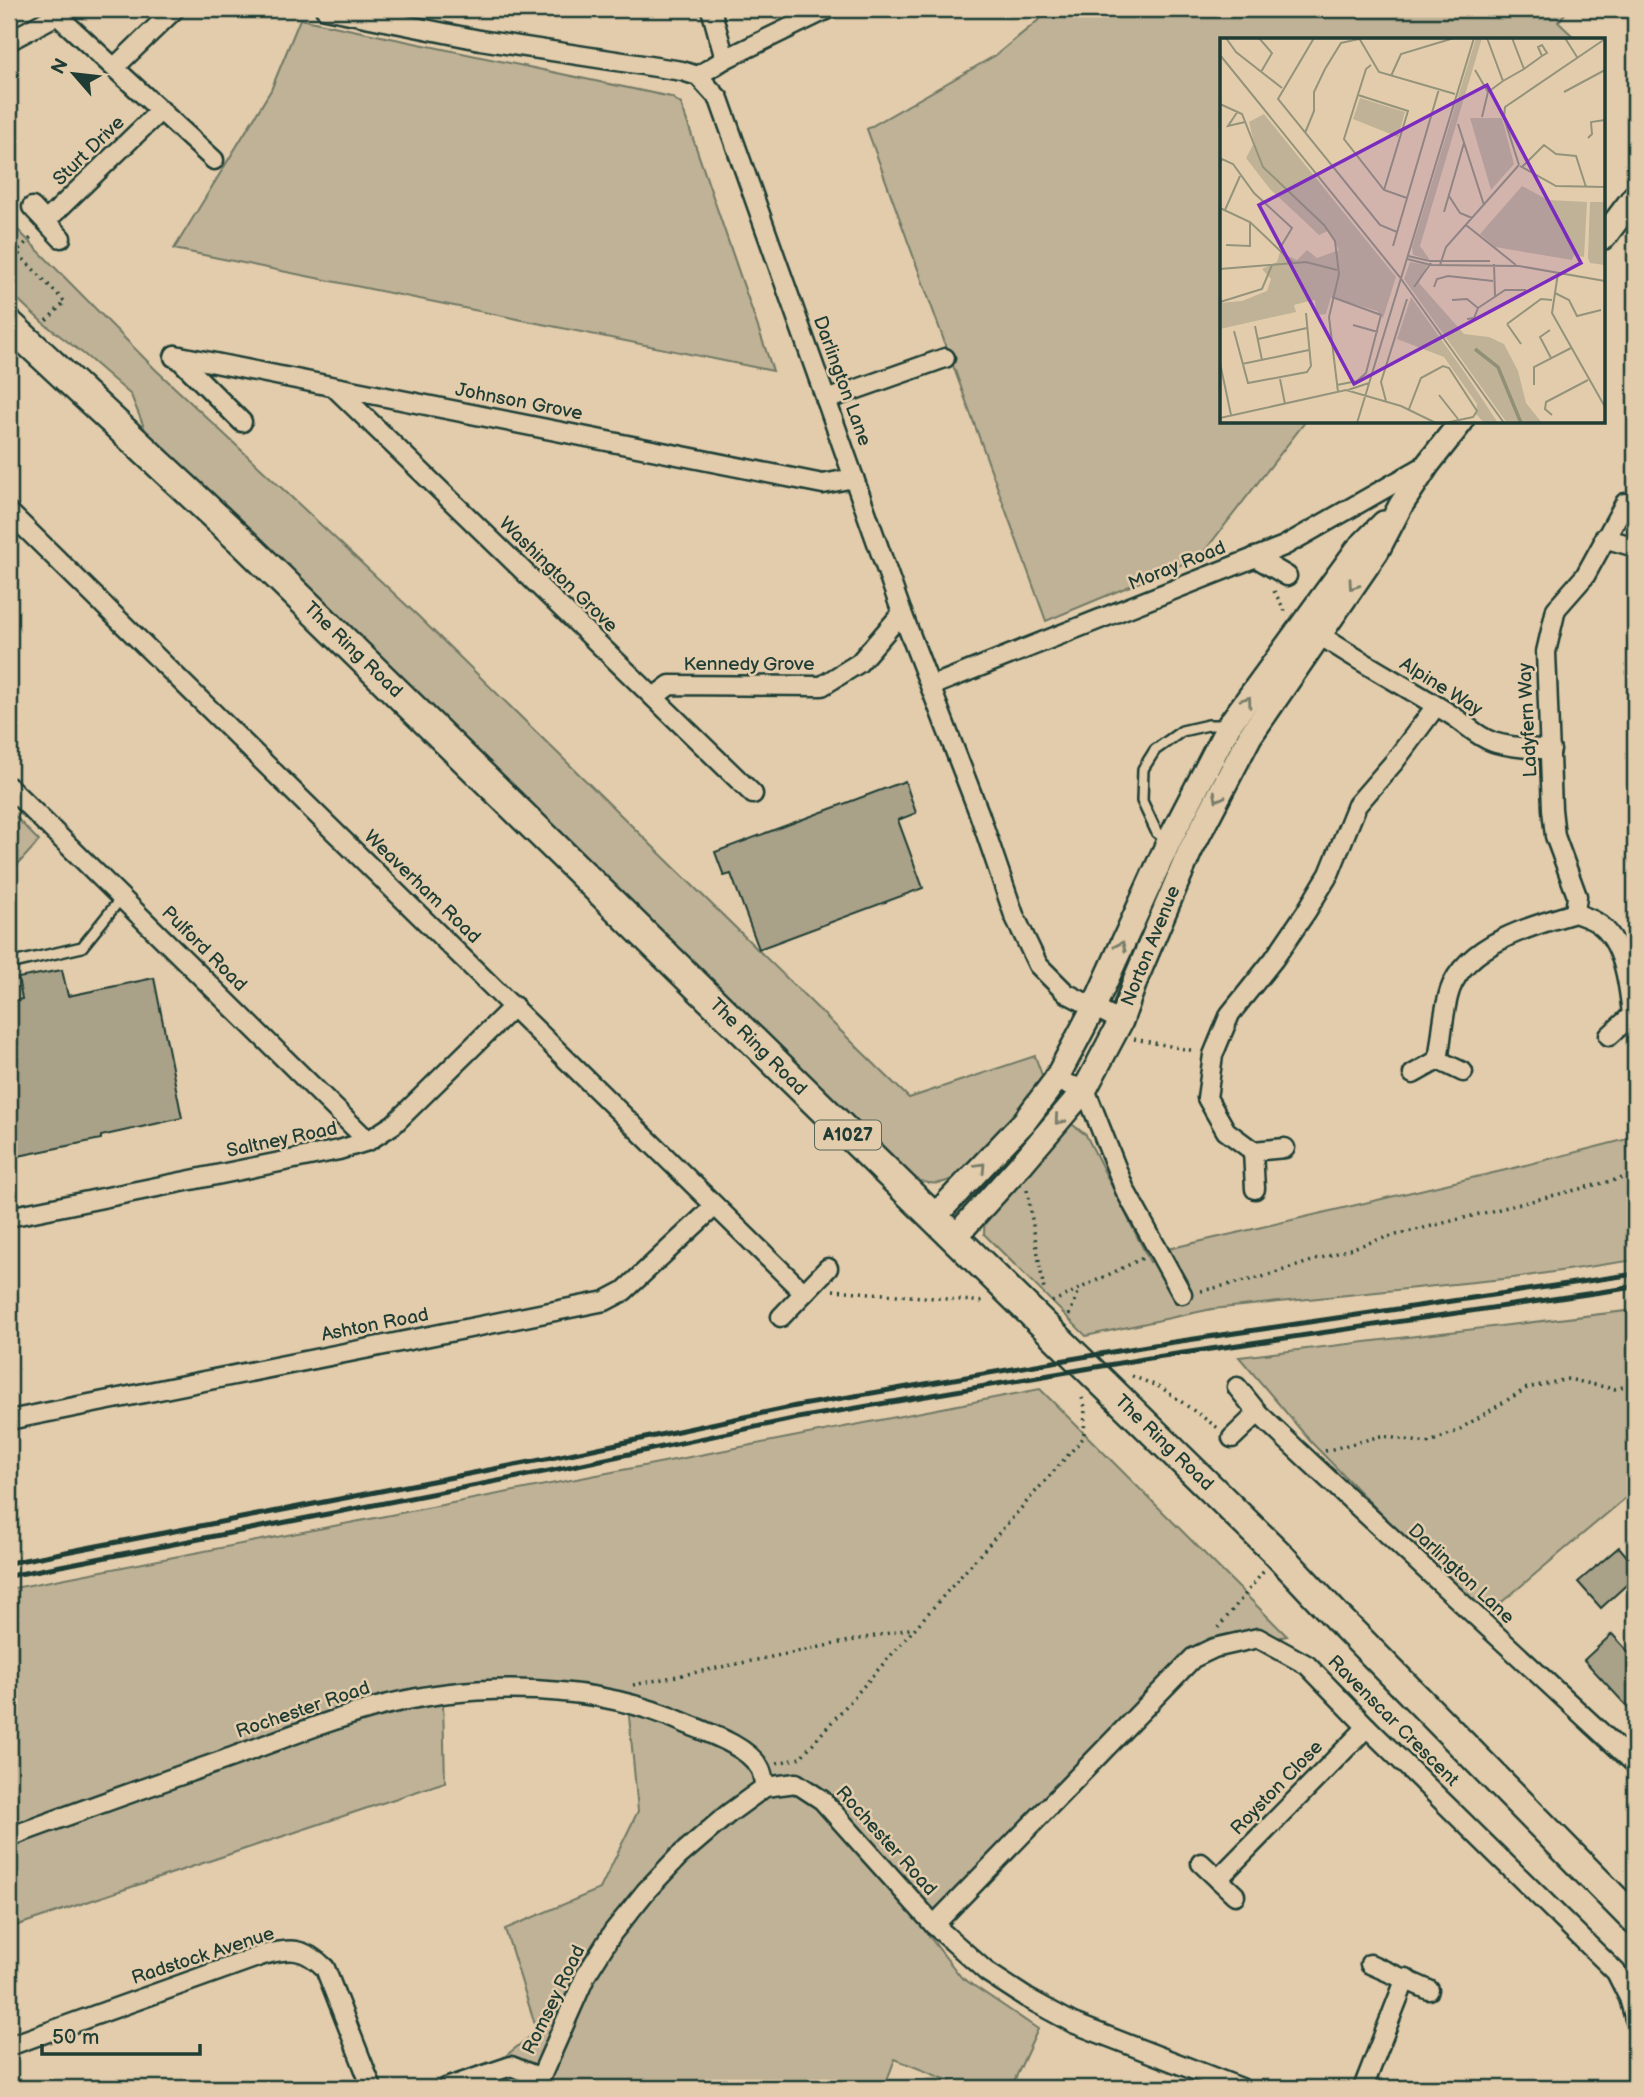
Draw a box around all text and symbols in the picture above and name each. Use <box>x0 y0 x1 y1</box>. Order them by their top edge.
north arrow <box>38 38 108 108</box>
inset map <box>1220 38 1606 424</box>
text: N <box>47 55 74 78</box>
street label: Sturt Drive <box>48 111 130 191</box>
street label: Darlington Lane <box>808 313 876 449</box>
street label: Johnson Grove <box>453 378 585 426</box>
street label: Washington Grove <box>494 512 622 638</box>
street label: Moray Road <box>1125 536 1229 596</box>
one-way arrow <box>1349 577 1361 590</box>
street label: The Ring Road <box>299 597 407 703</box>
street label: Kennedy Grove <box>684 653 814 676</box>
street label: Alpine Way <box>1395 653 1487 722</box>
street label: Ladyfern Way <box>1513 662 1542 778</box>
one-way arrow <box>1239 696 1251 709</box>
one-way arrow <box>1213 790 1226 802</box>
street label: Weaverham Road <box>359 825 485 949</box>
street label: Norton Avenue <box>1116 882 1186 1010</box>
street label: Pulford Road <box>157 902 251 996</box>
one-way arrow <box>1113 941 1127 954</box>
street label: The Ring Road <box>704 993 812 1101</box>
one-way arrow <box>1055 1111 1067 1124</box>
street label: Saltney Road <box>225 1117 339 1163</box>
road number: A1027 <box>815 1120 881 1150</box>
one-way arrow <box>972 1162 985 1175</box>
street label: Ashton Road <box>319 1303 431 1347</box>
street label: The Ring Road <box>1110 1390 1218 1496</box>
street label: Darlington Lane <box>1403 1519 1519 1629</box>
street label: Ravenscar Crescent <box>1323 1651 1463 1791</box>
street label: Rochester Road <box>233 1676 373 1744</box>
street label: Royston Close <box>1226 1736 1328 1840</box>
street label: Rochester Road <box>831 1781 941 1901</box>
street label: Radstock Avenue <box>129 1922 277 1990</box>
street label: Romsey Road <box>518 1942 590 2058</box>
scale bar <box>42 2013 200 2057</box>
text: 50 m <box>52 2025 99 2050</box>

